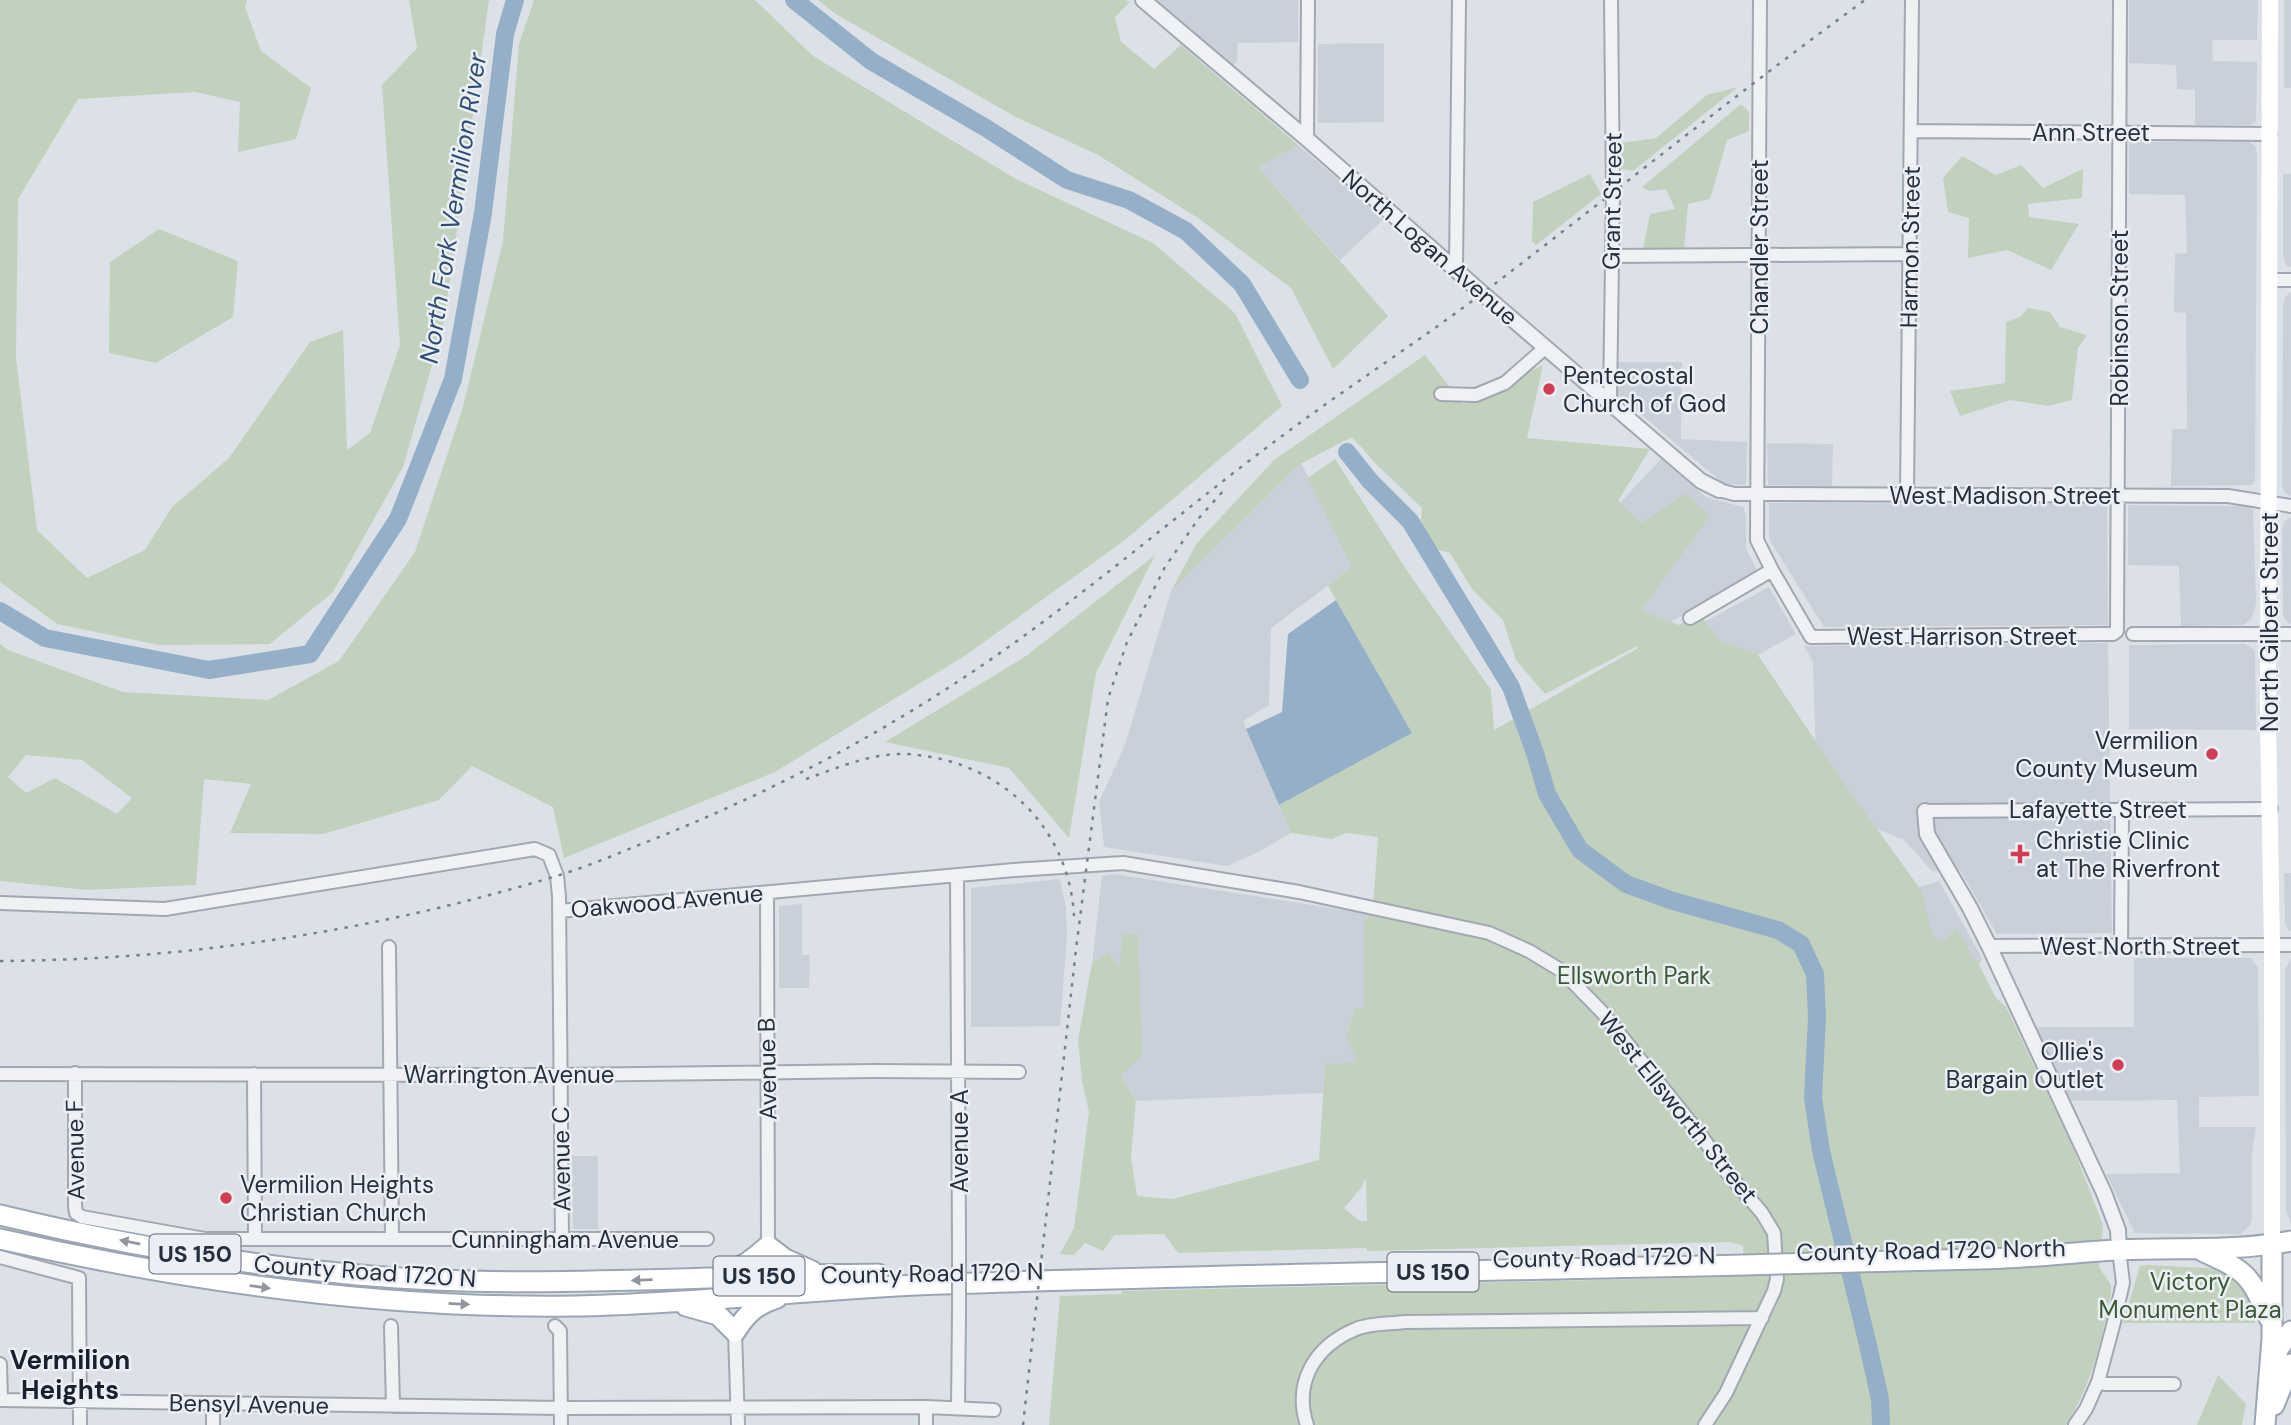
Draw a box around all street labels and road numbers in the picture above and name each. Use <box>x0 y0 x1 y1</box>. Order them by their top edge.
street label: Ann Street <box>2032 117 2150 148</box>
street label: Grant Street <box>1595 132 1629 270</box>
street label: Chandler Street <box>1744 159 1775 335</box>
street label: North Logan Avenue <box>1336 162 1524 332</box>
street label: Harmon Street <box>1893 166 1927 328</box>
street label: Robinson Street <box>2104 230 2135 406</box>
street label: West Madison Street <box>1889 480 2121 511</box>
street label: North Gilbert Street <box>2254 512 2285 732</box>
street label: West Harrison Street <box>1847 621 2077 652</box>
street label: Lafayette Street <box>2009 794 2187 825</box>
street label: Oakwood Avenue <box>569 877 765 925</box>
street label: West North Street <box>2040 931 2240 962</box>
street label: West Ellsworth Street <box>1591 1005 1765 1209</box>
street label: Avenue B <box>751 1018 783 1120</box>
street label: Warrington Avenue <box>404 1059 614 1090</box>
street label: Avenue A <box>944 1089 975 1193</box>
street label: Avenue F <box>59 1099 91 1201</box>
street label: Avenue C <box>545 1106 577 1212</box>
street label: Cunningham Avenue <box>451 1224 679 1255</box>
street label: County Road 1720 North <box>1796 1232 2066 1268</box>
road number: US 150 <box>150 1234 241 1274</box>
street label: County Road 1720 N <box>1492 1240 1716 1274</box>
street label: County Road 1720 N <box>253 1248 477 1294</box>
road number: US 150 <box>1388 1252 1478 1292</box>
road number: US 150 <box>714 1256 804 1296</box>
street label: County Road 1720 N <box>820 1256 1044 1290</box>
street label: Bensyl Avenue <box>169 1387 329 1421</box>

